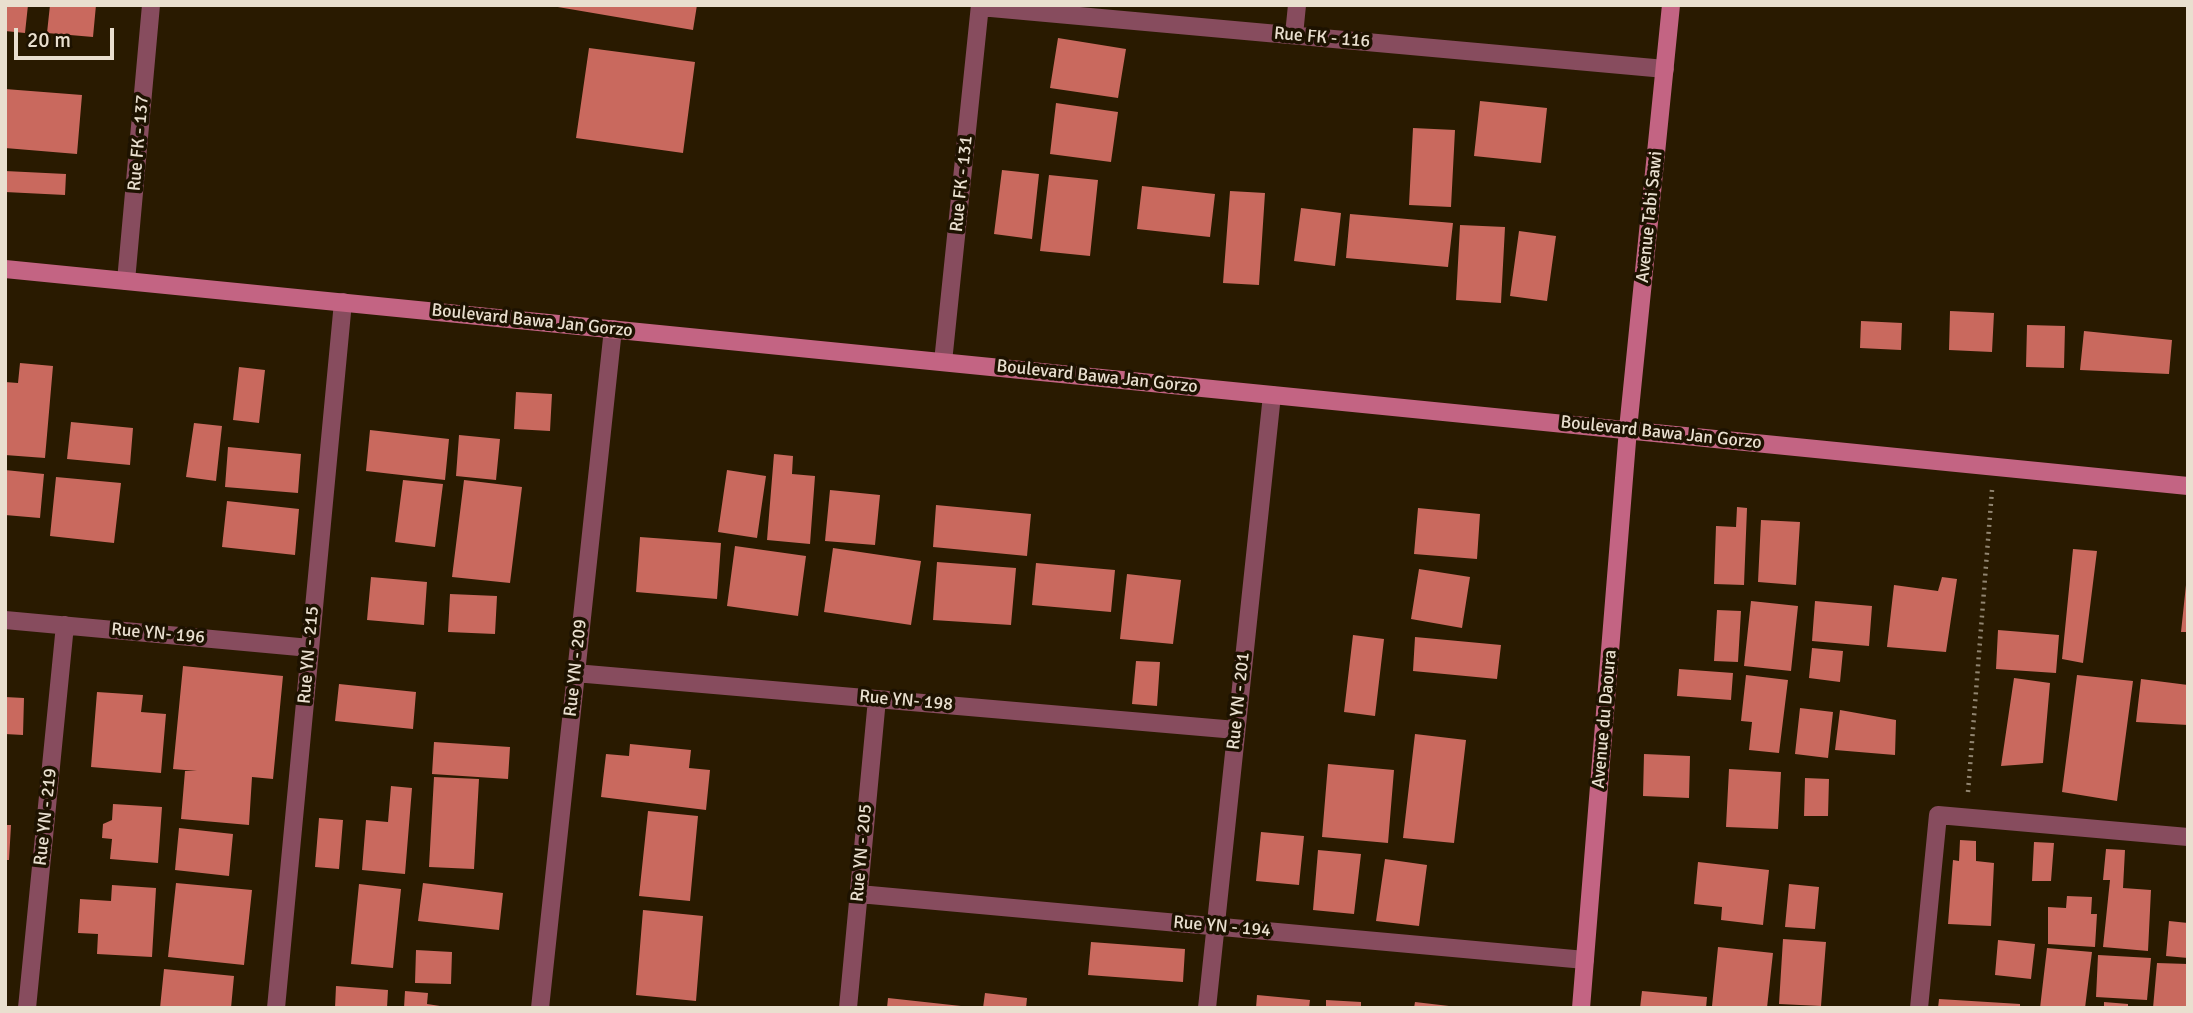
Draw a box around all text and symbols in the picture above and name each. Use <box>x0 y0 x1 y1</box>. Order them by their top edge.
scale bar <box>18 14 117 58</box>
street label: Rue FK - 116 <box>1273 23 1371 53</box>
text: 20 m <box>27 27 71 53</box>
street label: Rue FK - 137 <box>124 94 154 192</box>
street label: Rue FK - 131 <box>946 135 978 233</box>
street label: Avenue Tabi Sawi <box>1632 150 1668 284</box>
street label: Boulevard Bawa Jan Gorzo <box>430 300 634 342</box>
street label: Boulevard Bawa Jan Gorzo <box>995 356 1199 398</box>
street label: Boulevard Bawa Jan Gorzo <box>1559 412 1763 454</box>
street label: Rue YN - 215 <box>294 605 324 705</box>
street label: Rue YN - 209 <box>560 618 592 718</box>
street label: Rue YN- 196 <box>110 619 206 649</box>
street label: Avenue du Daoura <box>1588 649 1622 789</box>
street label: Rue YN - 201 <box>1223 651 1255 751</box>
street label: Rue YN- 198 <box>858 686 954 716</box>
street label: Rue YN - 219 <box>30 767 62 867</box>
street label: Rue YN - 205 <box>847 803 877 903</box>
street label: Rue YN - 194 <box>1172 912 1272 942</box>

